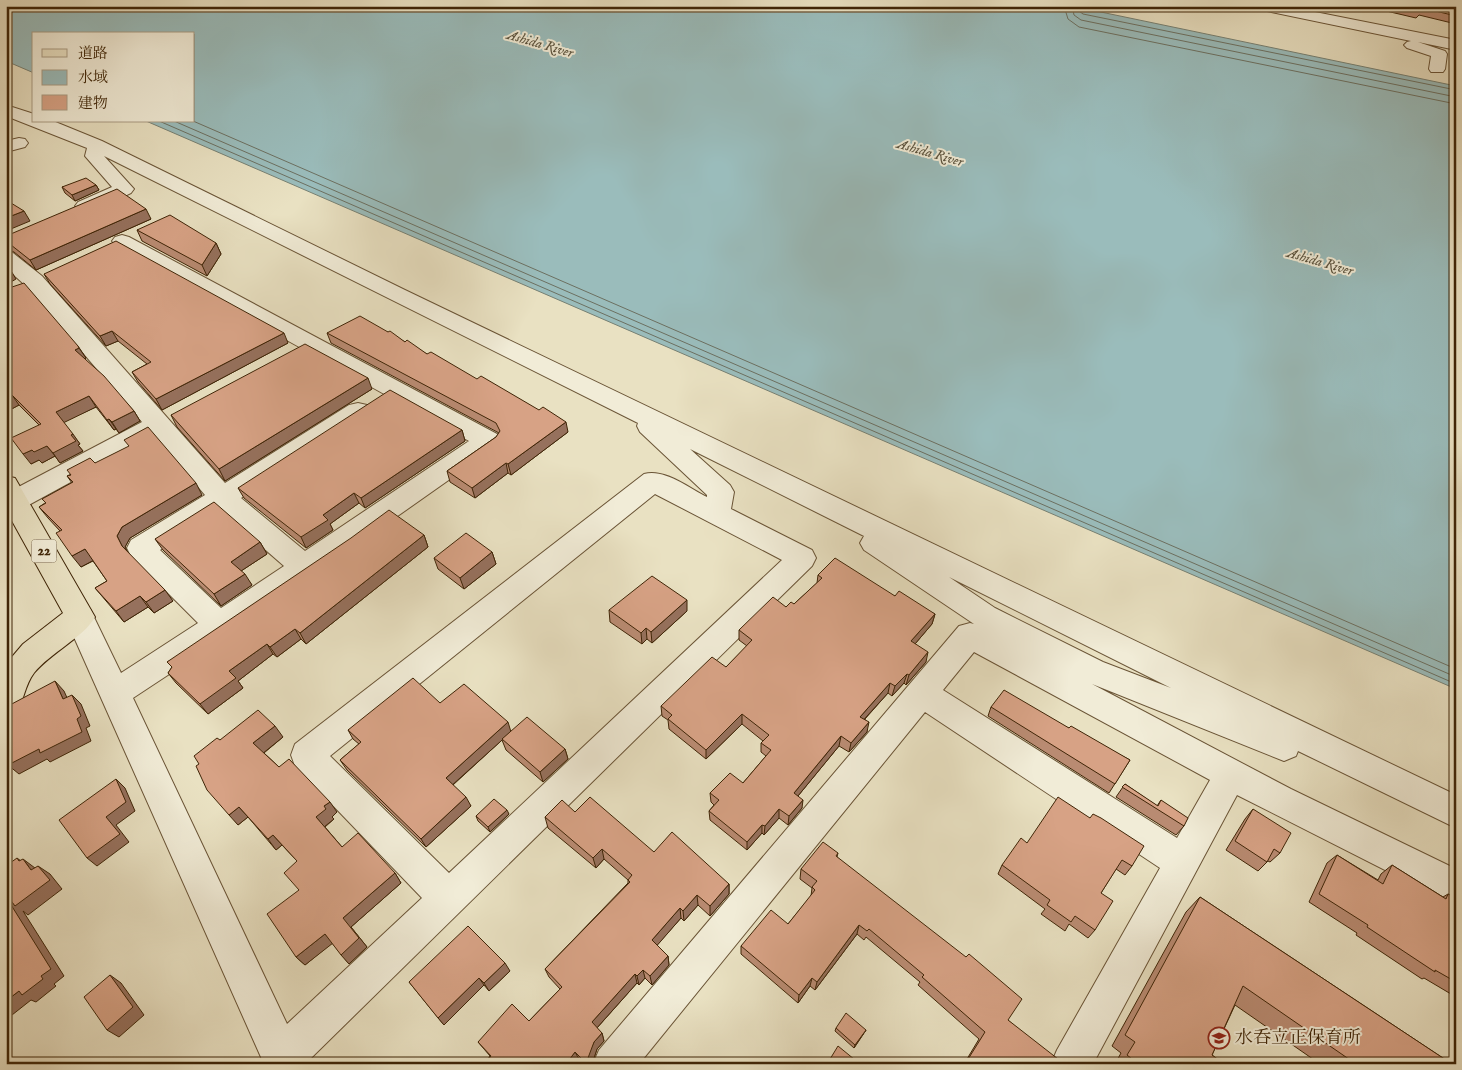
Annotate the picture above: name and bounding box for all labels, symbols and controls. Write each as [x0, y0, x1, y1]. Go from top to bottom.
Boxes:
water label: Ashida River [503, 25, 577, 62]
legend [32, 32, 195, 122]
text: 道路 [78, 44, 108, 63]
text: 水域 [78, 68, 108, 87]
text: 建物 [78, 94, 108, 113]
water label: Ashida River [893, 134, 967, 171]
water label: Ashida River [1283, 243, 1357, 280]
road number: 22 [32, 540, 56, 562]
school or university icon: 水呑立正保育所 [1207, 1026, 1231, 1050]
place label: 水呑立正保育所 [1235, 1027, 1361, 1050]

